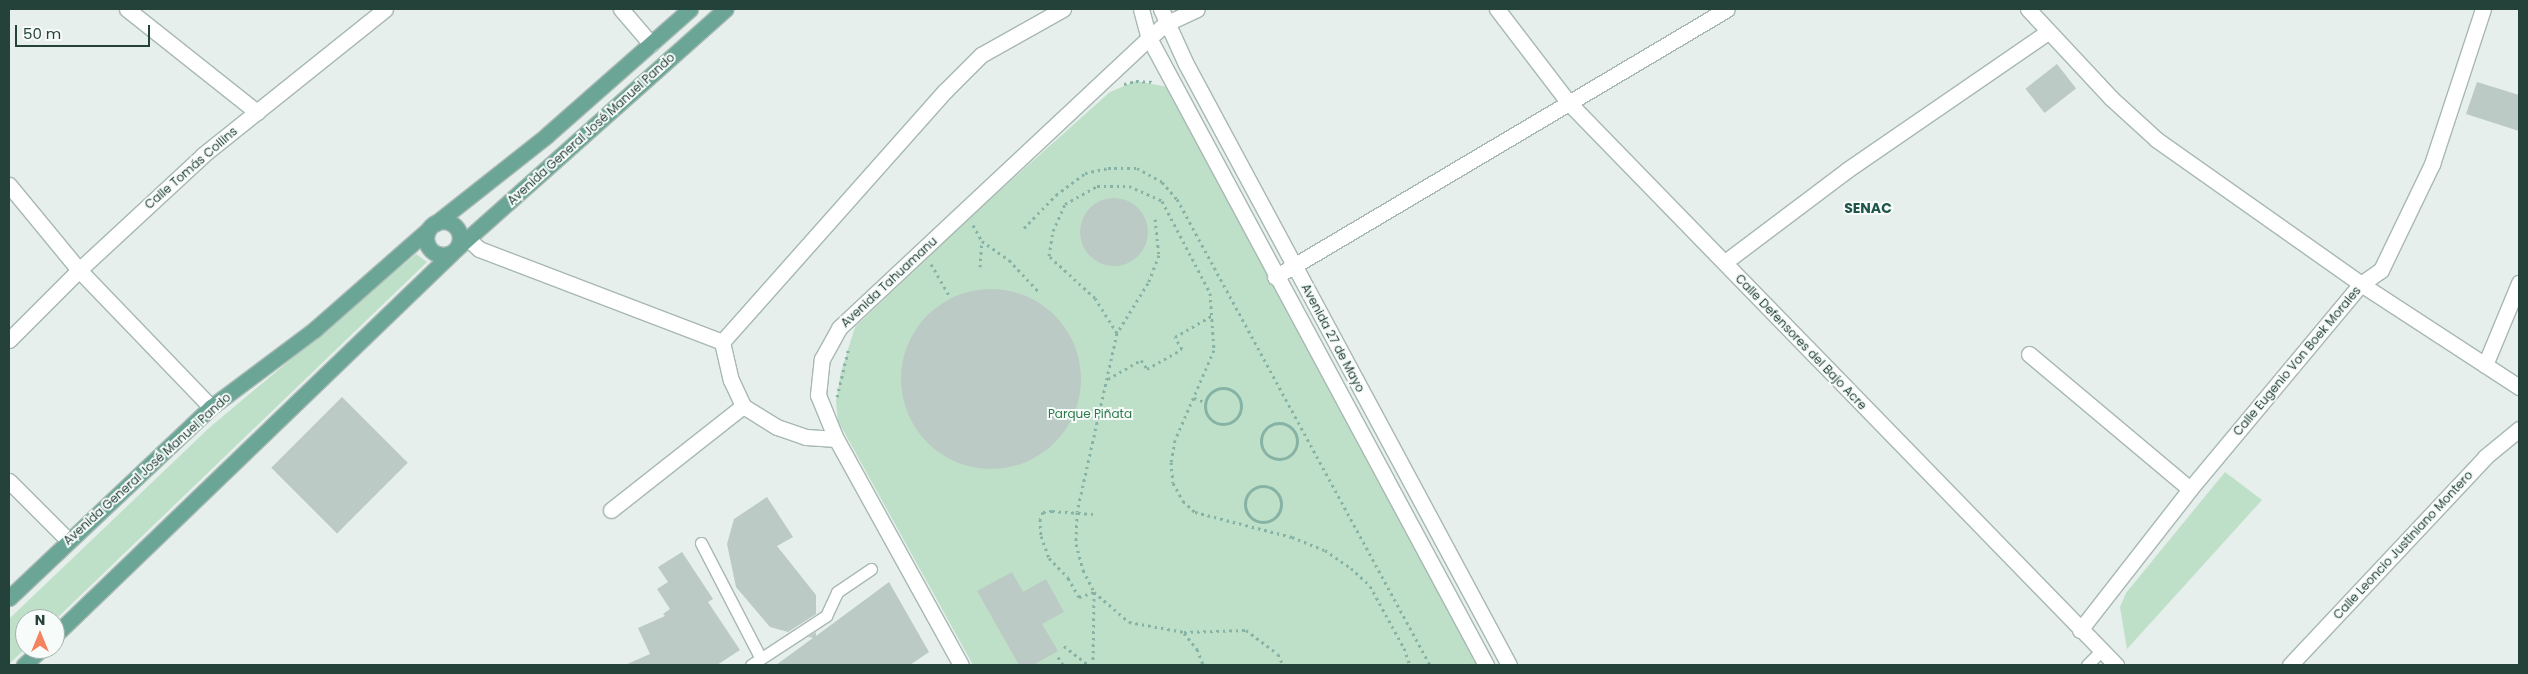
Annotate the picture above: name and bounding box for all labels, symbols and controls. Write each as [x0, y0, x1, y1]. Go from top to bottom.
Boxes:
scale bar [18, 15, 152, 47]
text: 50 m [23, 23, 61, 44]
street label: Avenida General José Manuel Pando [504, 50, 678, 208]
street label: Calle Tomás Collins [142, 124, 240, 212]
district label: SENAC [1844, 200, 1892, 216]
street label: Avenida Tahuamanu [838, 234, 940, 330]
street label: Calle Defensores del Bajo Acre [1732, 271, 1870, 413]
street label: Avenida 27 de Mayo [1298, 281, 1368, 395]
street label: Calle Eugenio Von Boek Morales [2230, 283, 2364, 439]
street label: Avenida General José Manuel Pando [60, 390, 234, 548]
park label: Parque Piñata [1048, 407, 1132, 421]
street label: Calle Leoncio Justiniano Montero [2330, 468, 2476, 622]
north arrow [15, 609, 65, 659]
text: N [35, 610, 45, 630]

